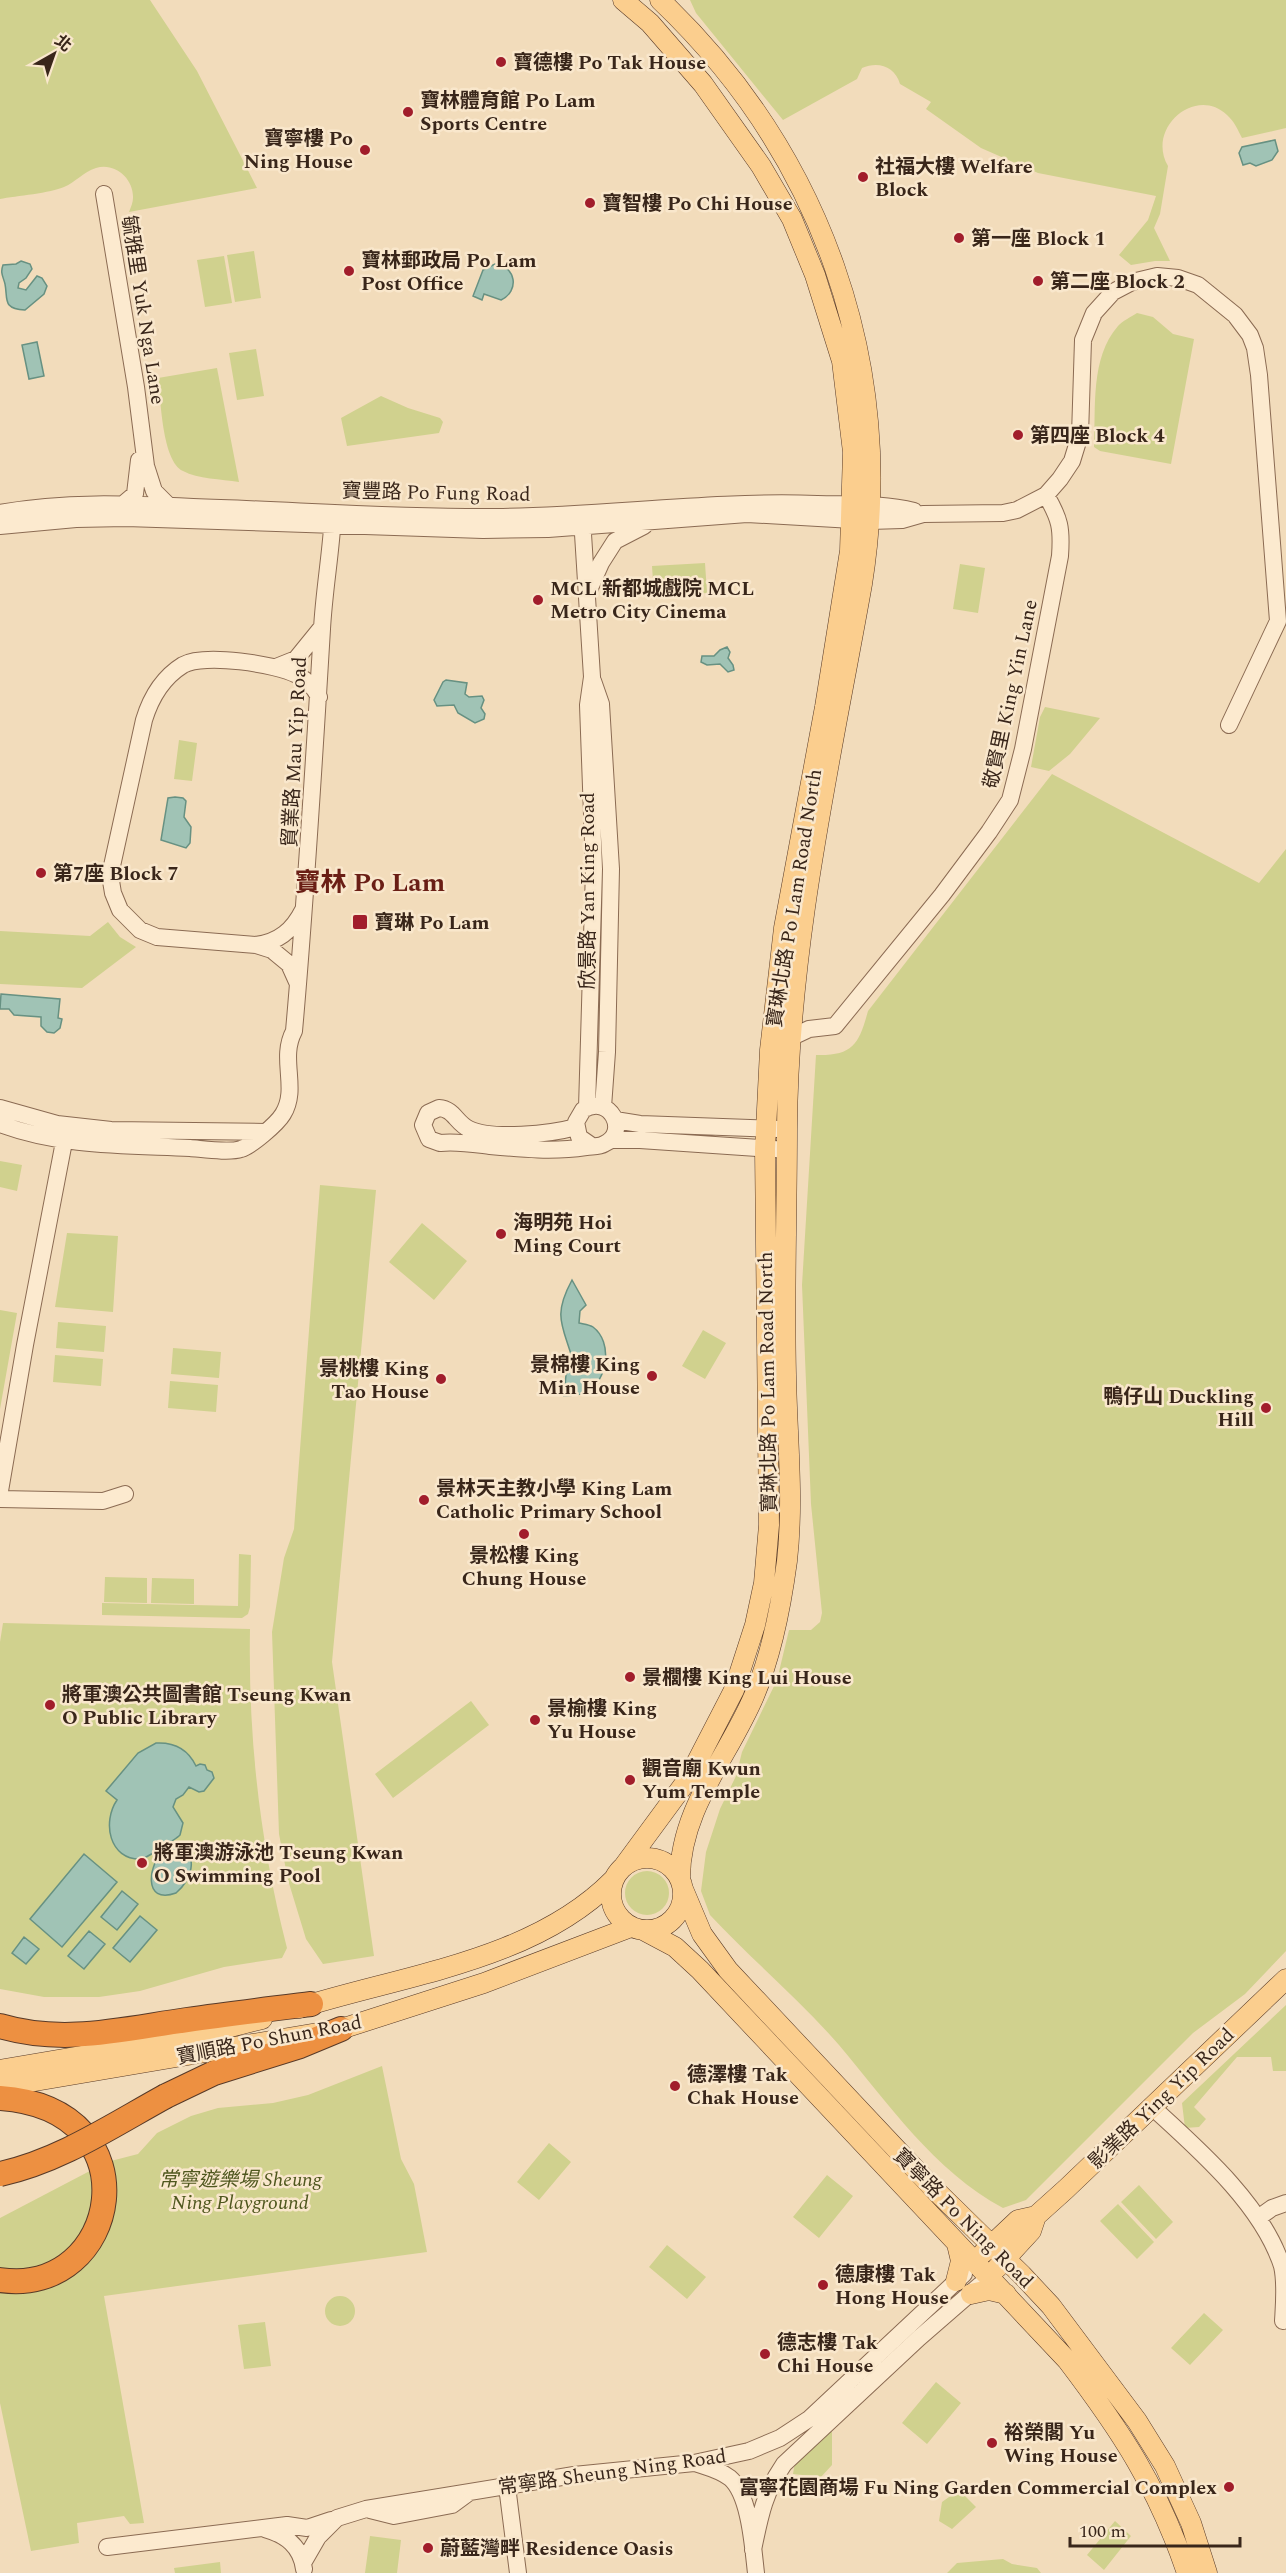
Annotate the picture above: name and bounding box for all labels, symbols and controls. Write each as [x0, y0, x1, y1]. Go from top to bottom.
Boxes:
north arrow [24, 24, 84, 84]
text: 北 [49, 29, 77, 58]
place label: 寶德樓 Po Tak House [513, 48, 706, 78]
marker: 寶德樓 Po Tak House [494, 55, 508, 69]
place label: 寶林體育館 Po Lam Sports Centre [420, 86, 596, 139]
marker: 寶林體育館 Po Lam Sports Centre [401, 105, 415, 119]
place label: 寶寧樓 Po Ning House [244, 124, 353, 177]
marker: 寶寧樓 Po Ning House [358, 143, 372, 157]
place label: 社福大樓 Welfare Block [875, 152, 1033, 205]
marker: 社福大樓 Welfare Block [856, 170, 870, 184]
place label: 寶智樓 Po Chi House [602, 189, 793, 219]
marker: 寶智樓 Po Chi House [583, 196, 597, 210]
street label: 毓雅里 Yuk Nga Lane [113, 214, 173, 407]
place label: 第一座 Block 1 [971, 224, 1106, 254]
marker: 第一座 Block 1 [952, 231, 966, 245]
place label: 寶林郵政局 Po Lam Post Office [361, 246, 537, 299]
marker: 寶林郵政局 Po Lam Post Office [342, 264, 356, 278]
place label: 第二座 Block 2 [1050, 267, 1185, 297]
marker: 第二座 Block 2 [1031, 274, 1045, 288]
place label: 第四座 Block 4 [1030, 421, 1165, 451]
marker: 第四座 Block 4 [1011, 428, 1025, 442]
street label: 寶豐路 Po Fung Road [341, 476, 531, 510]
place label: MCL 新都城戲院 MCL Metro City Cinema [550, 574, 754, 627]
marker: MCL 新都城戲院 MCL Metro City Cinema [531, 593, 545, 607]
street label: 敬賢里 King Yin Lane [976, 597, 1046, 792]
street label: 貿業路 Mau Yip Road [275, 656, 315, 848]
street label: 寶琳北路 Po Lam Road North [760, 767, 830, 1030]
street label: 欣景路 Yan King Road [573, 792, 603, 990]
place label: 第7座 Block 7 [53, 859, 179, 889]
district label: 寶林 Po Lam [295, 863, 445, 903]
marker: 第7座 Block 7 [34, 866, 48, 880]
place label: 寶琳 Po Lam [374, 908, 490, 938]
marker: 寶琳 Po Lam [351, 913, 369, 931]
place label: 海明苑 Hoi Ming Court [513, 1208, 621, 1261]
marker: 海明苑 Hoi Ming Court [494, 1227, 508, 1241]
street label: 寶琳北路 Po Lam Road North [751, 1251, 785, 1513]
place label: 景棉樓 King Min House [530, 1350, 640, 1403]
place label: 景桃樓 King Tao House [319, 1354, 429, 1407]
marker: 景棉樓 King Min House [645, 1369, 659, 1383]
marker: 景桃樓 King Tao House [434, 1372, 448, 1386]
place label: 鴨仔山 Duckling Hill [1103, 1382, 1254, 1435]
marker: 鴨仔山 Duckling Hill [1259, 1401, 1273, 1415]
place label: 景林天主教小學 King Lam Catholic Primary School [436, 1474, 672, 1527]
marker: 景林天主教小學 King Lam Catholic Primary School [417, 1493, 431, 1507]
marker: 景松樓 King Chung House [517, 1527, 531, 1541]
place label: 景松樓 King Chung House [462, 1541, 586, 1594]
place label: 景櫚樓 King Lui House [642, 1663, 852, 1693]
marker: 景櫚樓 King Lui House [623, 1670, 637, 1684]
place label: 將軍澳公共圖書館 Tseung Kwan O Public Library [62, 1680, 351, 1733]
place label: 景榆樓 King Yu House [547, 1694, 657, 1747]
marker: 將軍澳公共圖書館 Tseung Kwan O Public Library [43, 1698, 57, 1712]
marker: 景榆樓 King Yu House [528, 1713, 542, 1727]
place label: 觀音廟 Kwun Yum Temple [642, 1754, 761, 1807]
marker: 觀音廟 Kwun Yum Temple [623, 1773, 637, 1787]
place label: 將軍澳游泳池 Tseung Kwan O Swimming Pool [154, 1838, 403, 1891]
marker: 將軍澳游泳池 Tseung Kwan O Swimming Pool [135, 1856, 149, 1870]
street label: 寶順路 Po Shun Road [174, 2007, 365, 2073]
street label: 影業路 Ying Yip Road [1082, 2021, 1242, 2177]
place label: 德澤樓 Tak Chak House [687, 2060, 799, 2113]
marker: 德澤樓 Tak Chak House [668, 2079, 682, 2093]
street label: 寶寧路 Po Ning Road [886, 2142, 1040, 2296]
park label: 常寧遊樂場 Sheung Ning Playground [158, 2165, 323, 2218]
place label: 德康樓 Tak Hong House [835, 2260, 949, 2313]
marker: 德康樓 Tak Hong House [816, 2278, 830, 2292]
place label: 德志樓 Tak Chi House [777, 2328, 878, 2381]
marker: 德志樓 Tak Chi House [758, 2347, 772, 2361]
place label: 裕榮閣 Yu Wing House [1004, 2418, 1118, 2471]
marker: 裕榮閣 Yu Wing House [985, 2436, 999, 2450]
street label: 常寧路 Sheung Ning Road [496, 2441, 728, 2503]
place label: 富寧花園商場 Fu Ning Garden Commercial Complex [739, 2473, 1217, 2503]
marker: 富寧花園商場 Fu Ning Garden Commercial Complex [1222, 2480, 1236, 2494]
scale bar [1070, 2510, 1240, 2548]
text: 100 m [1079, 2518, 1126, 2545]
place label: 蔚藍灣畔 Residence Oasis [440, 2534, 673, 2564]
marker: 蔚藍灣畔 Residence Oasis [421, 2541, 435, 2555]

